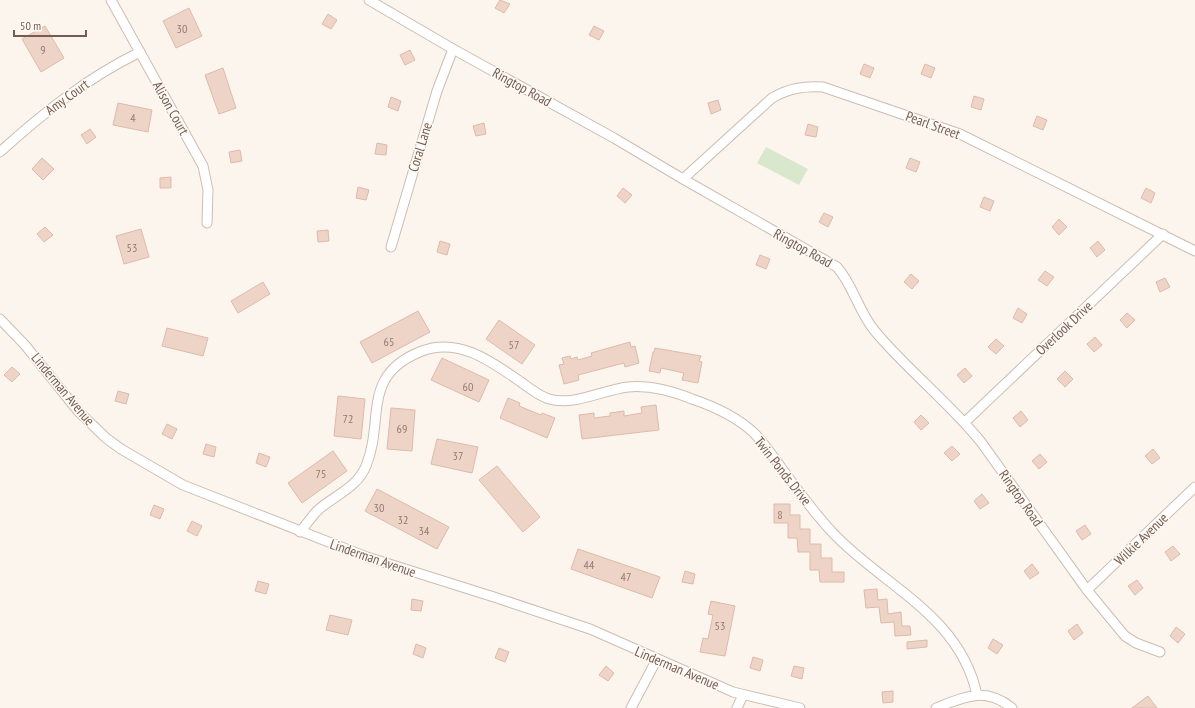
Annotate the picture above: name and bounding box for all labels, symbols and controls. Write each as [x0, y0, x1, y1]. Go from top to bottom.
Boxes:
scale bar [14, 12, 86, 38]
text: 50 m [20, 18, 41, 33]
house number: 30 [177, 21, 187, 36]
house number: 9 [40, 42, 46, 57]
street label: Ringtop Road [489, 63, 555, 111]
street label: Amy Court [42, 75, 93, 119]
street label: Alison Court [149, 78, 193, 138]
street label: Pearl Street [903, 107, 963, 143]
house number: 4 [130, 110, 136, 125]
street label: Coral Lane [404, 120, 436, 174]
street label: Ringtop Road [770, 224, 836, 272]
house number: 53 [127, 240, 137, 255]
street label: Overlook Drive [1032, 297, 1096, 359]
house number: 65 [384, 334, 394, 349]
house number: 57 [509, 337, 519, 352]
street label: Linderman Avenue [27, 349, 99, 429]
house number: 60 [463, 379, 473, 394]
house number: 72 [343, 411, 353, 426]
house number: 69 [397, 421, 407, 436]
street label: Twin Ponds Drive [751, 433, 816, 509]
house number: 37 [453, 448, 463, 463]
house number: 75 [316, 466, 326, 481]
street label: Ringtop Road [995, 466, 1047, 530]
house number: 30 [374, 500, 384, 515]
house number: 8 [777, 507, 783, 522]
street label: Wilkie Avenue [1110, 509, 1172, 569]
house number: 32 [398, 512, 408, 527]
house number: 34 [419, 523, 430, 538]
street label: Linderman Avenue [328, 535, 418, 581]
house number: 44 [584, 557, 595, 572]
house number: 47 [621, 569, 631, 584]
house number: 53 [715, 618, 725, 633]
street label: Linderman Avenue [632, 642, 722, 694]

